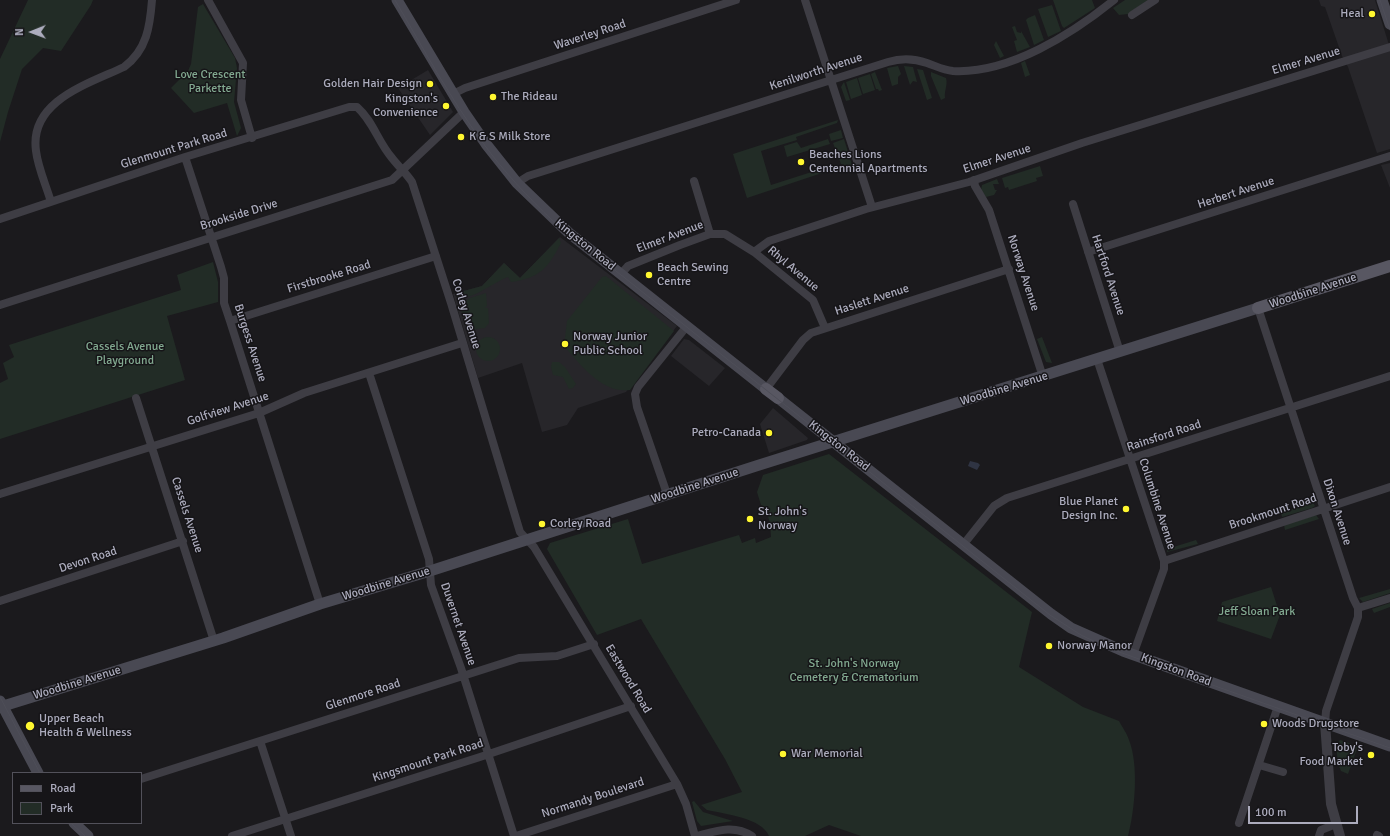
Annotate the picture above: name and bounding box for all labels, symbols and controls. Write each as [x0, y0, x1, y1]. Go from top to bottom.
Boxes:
place label: Heal [1340, 7, 1364, 21]
marker: Heal [1367, 9, 1377, 19]
north arrow [12, 12, 52, 52]
street label: Waverley Road [552, 17, 628, 53]
text: N [13, 28, 26, 36]
street label: Elmer Avenue [1270, 44, 1342, 78]
street label: Kenilworth Avenue [768, 50, 864, 94]
park label: Love Crescent Parkette [174, 68, 246, 96]
place label: Golden Hair Design [323, 77, 422, 91]
marker: Golden Hair Design [425, 79, 435, 89]
place label: The Rideau [501, 90, 558, 104]
place label: Kingston's Convenience [373, 92, 438, 120]
marker: The Rideau [488, 92, 498, 102]
marker: Kingston's Convenience [441, 101, 451, 111]
street label: Glenmount Park Road [119, 126, 229, 172]
place label: K & S Milk Store [469, 130, 551, 144]
marker: K & S Milk Store [456, 132, 466, 142]
street label: Elmer Avenue [961, 141, 1033, 177]
place label: Beaches Lions Centennial Apartments [809, 148, 928, 176]
marker: Beaches Lions Centennial Apartments [796, 157, 806, 167]
street label: Herbert Avenue [1196, 174, 1276, 212]
street label: Brookside Drive [199, 196, 279, 234]
street label: Kingston Road [552, 216, 618, 274]
street label: Elmer Avenue [635, 218, 705, 256]
street label: Norway Avenue [1004, 233, 1042, 313]
street label: Hartford Avenue [1088, 233, 1128, 317]
street label: Rhyl Avenue [764, 243, 822, 295]
street label: Firstbrooke Road [286, 257, 372, 297]
place label: Beach Sewing Centre [657, 261, 729, 289]
marker: Beach Sewing Centre [644, 270, 654, 280]
street label: Woodbine Avenue [1268, 270, 1358, 312]
street label: Corley Avenue [448, 277, 484, 351]
street label: Haslett Avenue [833, 281, 911, 319]
street label: Burgess Avenue [231, 302, 269, 384]
place label: Norway Junior Public School [573, 330, 647, 358]
marker: Norway Junior Public School [560, 339, 570, 349]
park label: Cassels Avenue Playground [86, 340, 164, 368]
street label: Woodbine Avenue [958, 369, 1050, 409]
street label: Golfview Avenue [185, 389, 271, 429]
street label: Rainsford Road [1125, 417, 1203, 455]
street label: Kingston Road [806, 418, 872, 474]
place label: Petro-Canada [691, 426, 761, 440]
marker: Petro-Canada [764, 428, 774, 438]
street label: Columbine Avenue [1135, 456, 1179, 552]
street label: Woodbine Avenue [650, 465, 740, 507]
street label: Cassels Avenue [168, 475, 206, 555]
street label: Dixon Avenue [1319, 477, 1355, 547]
street label: Brookmount Road [1227, 491, 1319, 533]
place label: Blue Planet Design Inc. [1059, 495, 1118, 523]
marker: Blue Planet Design Inc. [1121, 504, 1131, 514]
place label: St. John's Norway [758, 505, 807, 533]
marker: St. John's Norway [745, 514, 755, 524]
place label: Corley Road [550, 517, 611, 531]
marker: Corley Road [537, 519, 547, 529]
street label: Devon Road [57, 544, 119, 576]
street label: Woodbine Avenue [340, 564, 432, 604]
street label: Duvernet Avenue [437, 581, 479, 667]
park label: Jeff Sloan Park [1219, 605, 1295, 619]
place label: Norway Manor [1057, 639, 1132, 653]
marker: Norway Manor [1044, 641, 1054, 651]
street label: Eastwood Road [602, 642, 654, 716]
street label: Kingston Road [1139, 651, 1213, 689]
park label: St. John's Norway Cemetery & Crematorium [789, 657, 919, 685]
street label: Woodbine Avenue [31, 663, 123, 703]
street label: Glenmore Road [324, 676, 402, 714]
place label: Upper Beach Health & Wellness [39, 712, 132, 740]
place label: Woods Drugstore [1272, 717, 1359, 731]
marker: Woods Drugstore [1259, 719, 1269, 729]
marker: Upper Beach Health & Wellness [24, 720, 36, 732]
street label: Kingsmount Park Road [371, 736, 485, 786]
place label: Toby's Food Market [1299, 741, 1363, 769]
place label: War Memorial [791, 747, 863, 761]
marker: War Memorial [778, 749, 788, 759]
marker: Toby's Food Market [1366, 750, 1376, 760]
legend [12, 772, 142, 824]
street label: Normandy Boulevard [540, 775, 646, 821]
text: Road [50, 781, 76, 796]
scale bar [1250, 798, 1360, 824]
text: Park [50, 801, 73, 816]
text: 100 m [1255, 805, 1287, 820]

